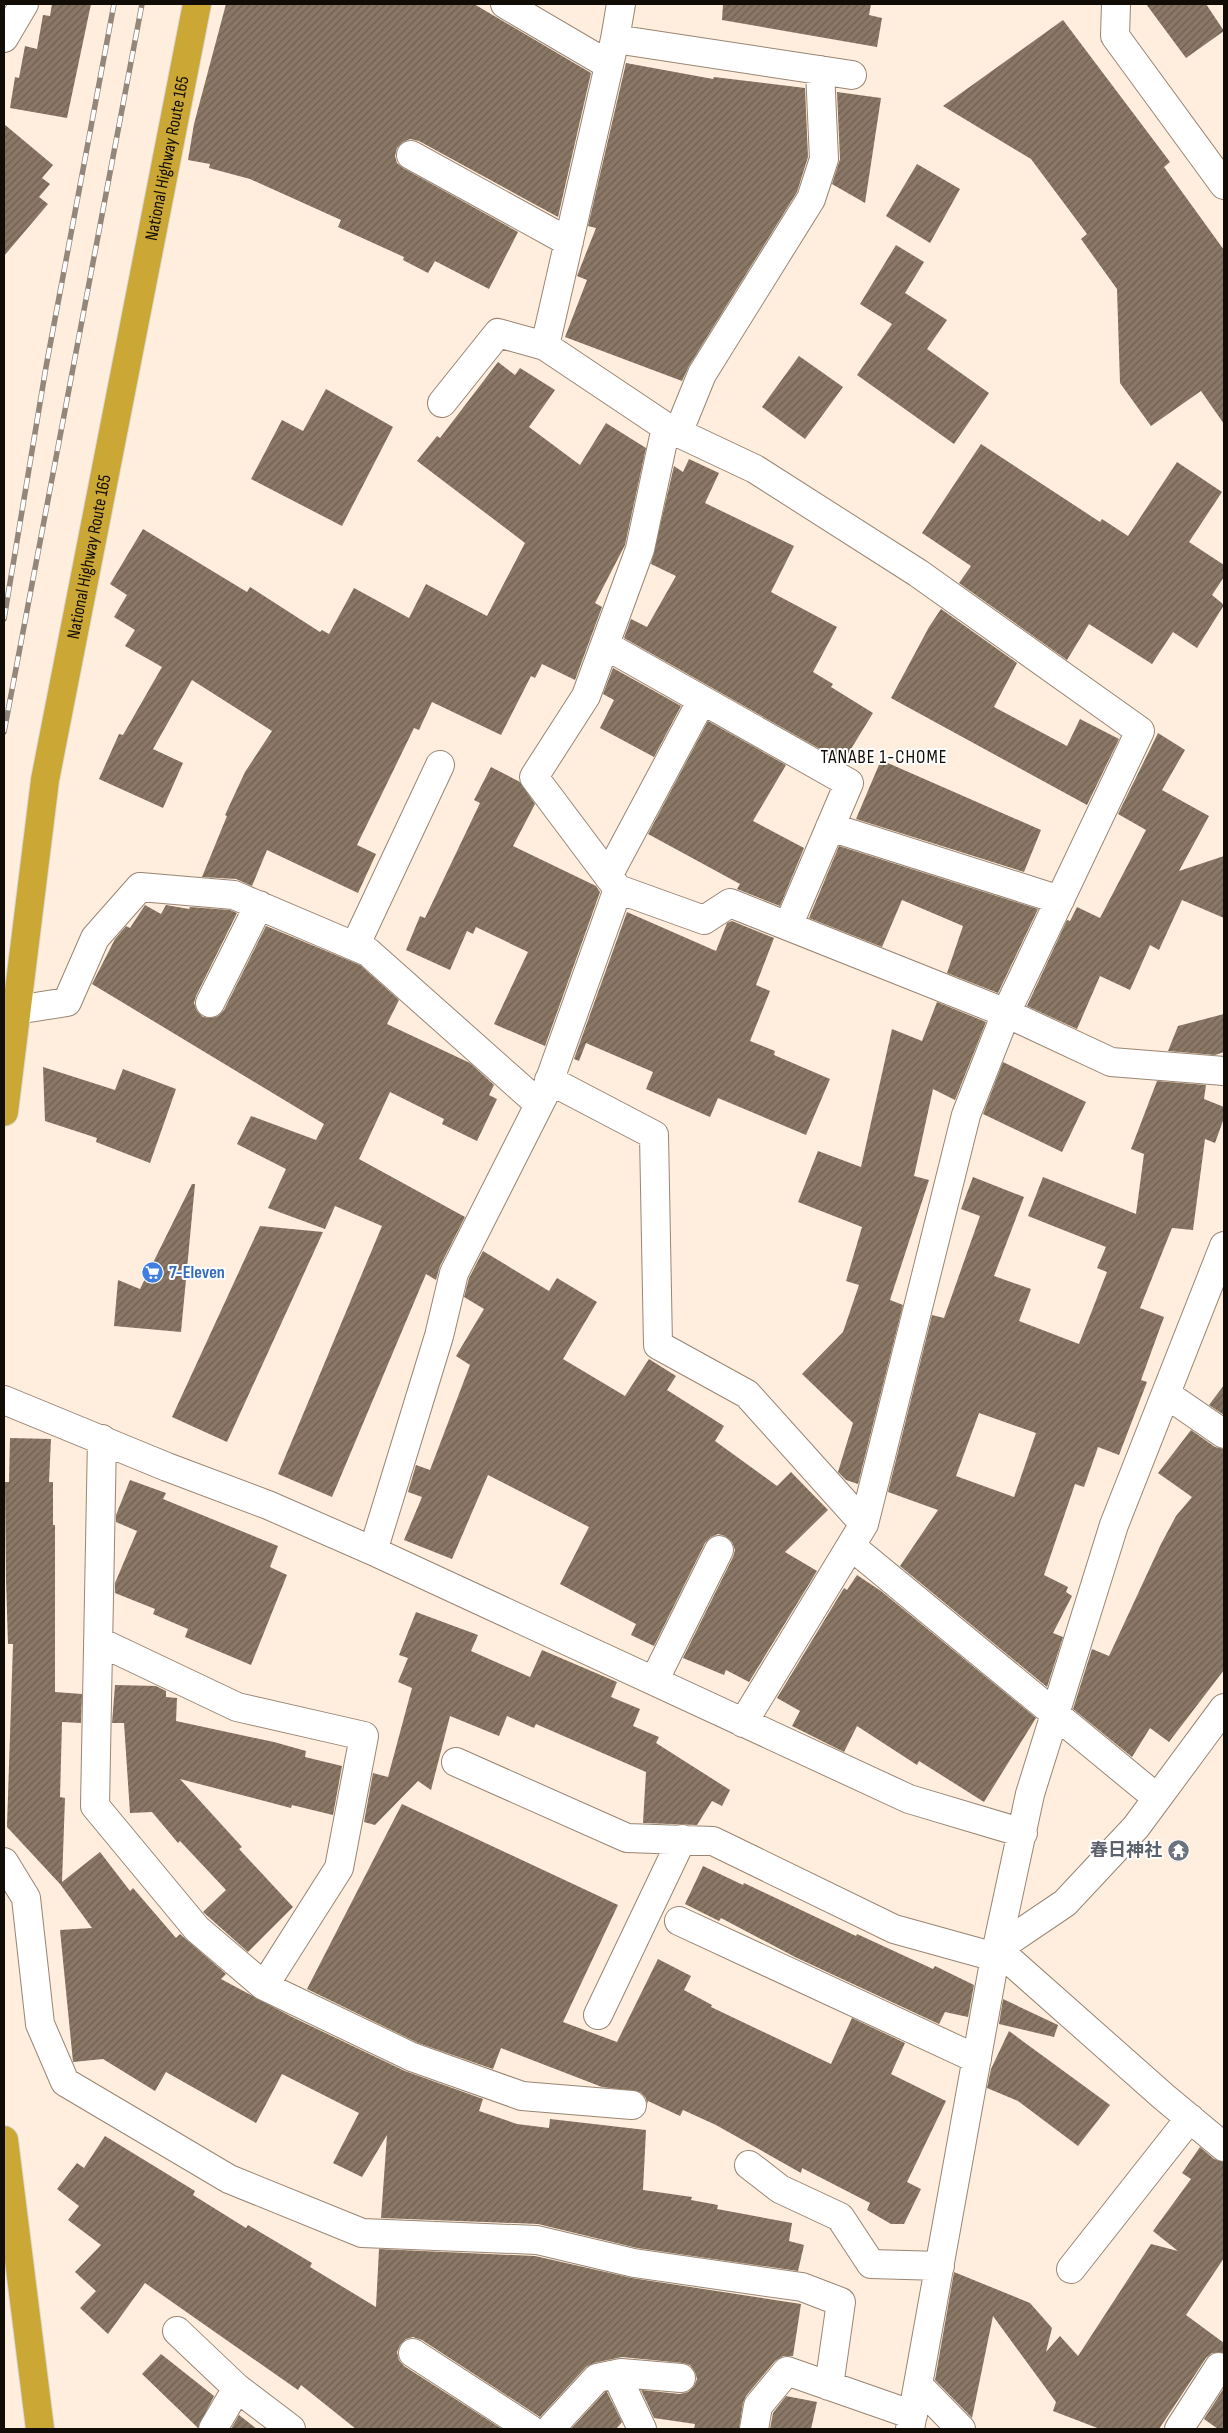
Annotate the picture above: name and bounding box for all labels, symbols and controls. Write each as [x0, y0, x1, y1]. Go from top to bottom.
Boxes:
street label: National Highway Route 165 [140, 74, 193, 242]
street label: National Highway Route 165 [62, 473, 115, 641]
district label: TANABE 1-CHOME [820, 746, 948, 769]
supermarket icon: 7-Eleven [141, 1260, 165, 1284]
place label: 7-Eleven [169, 1262, 225, 1283]
temple icon: 春日神社 [1166, 1838, 1190, 1862]
place label: 春日神社 [1090, 1840, 1162, 1861]

